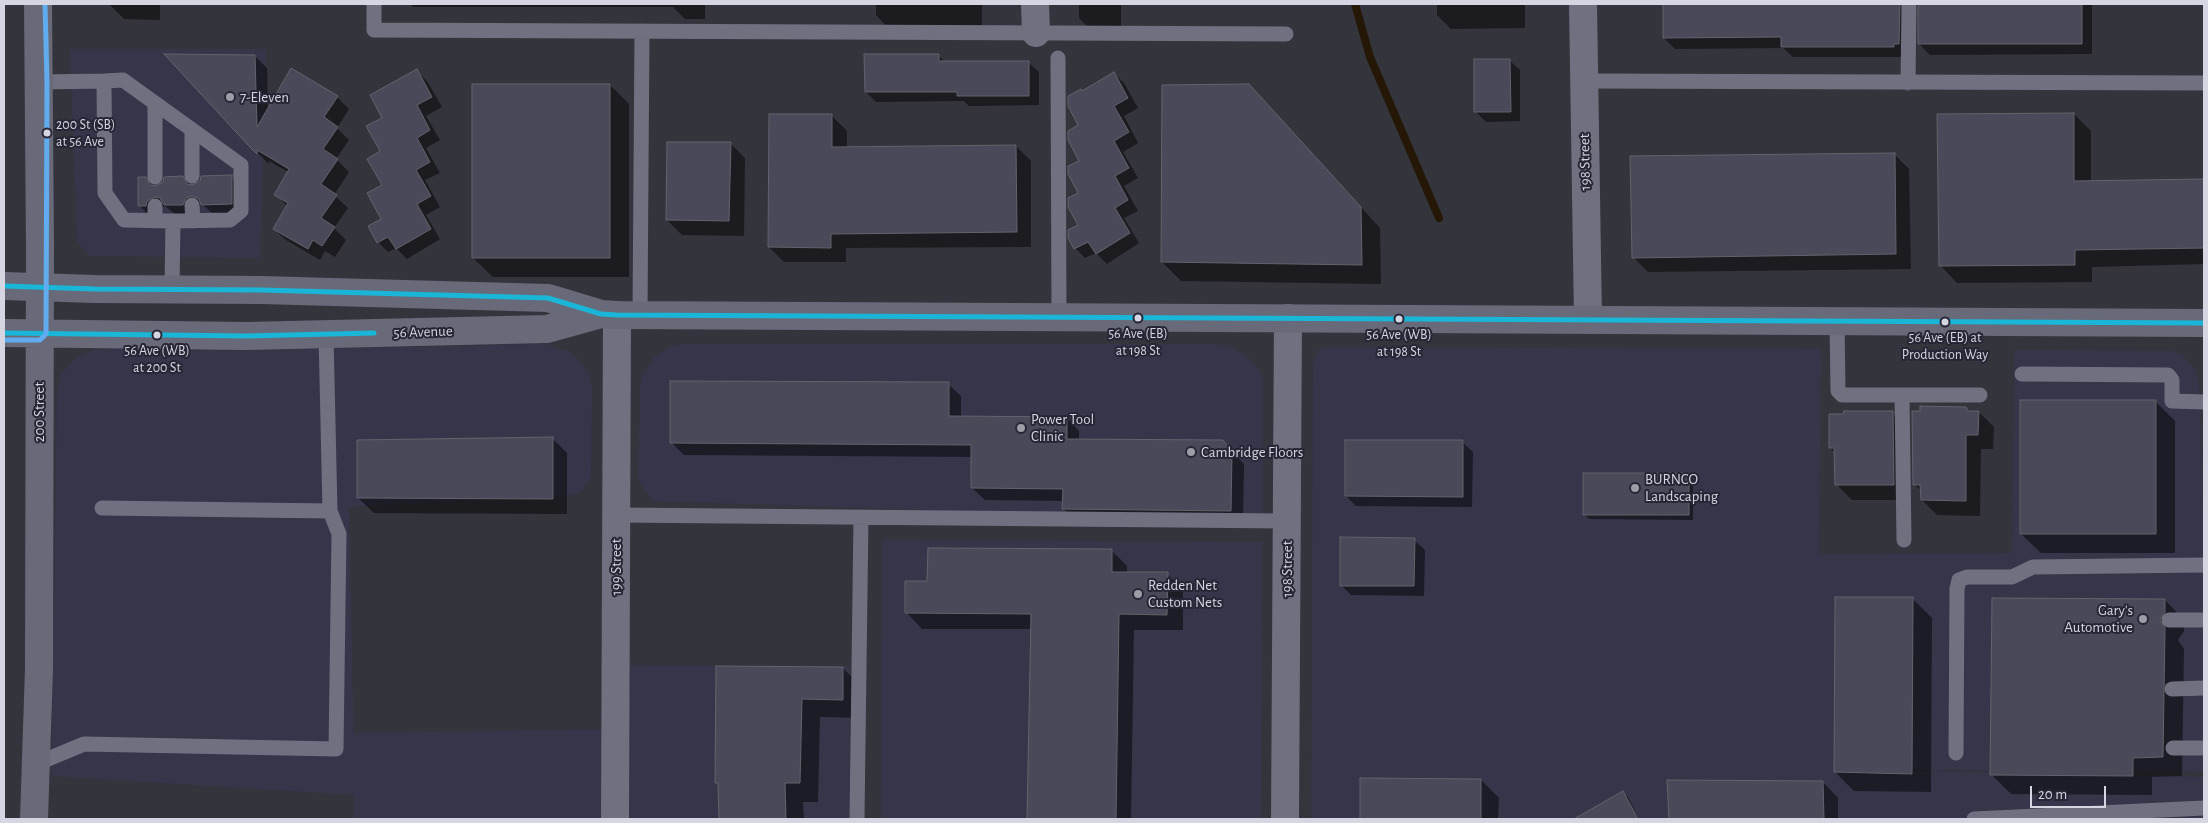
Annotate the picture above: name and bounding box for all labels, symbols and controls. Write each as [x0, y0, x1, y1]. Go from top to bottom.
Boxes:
place label: 7-Eleven [240, 88, 289, 106]
marker: 7-Eleven [224, 91, 236, 103]
place label: 200 St (SB) at 56 Ave [56, 117, 115, 150]
marker: 200 St (SB) at 56 Ave [42, 128, 52, 138]
street label: 198 Street [1576, 133, 1594, 191]
marker: 56 Ave (EB) at 198 St [1133, 313, 1143, 323]
marker: 56 Ave (WB) at 198 St [1394, 314, 1404, 324]
marker: 56 Ave (EB) at Production Way [1940, 317, 1950, 327]
street label: 56 Avenue [393, 322, 453, 342]
place label: 56 Ave (EB) at 198 St [1108, 326, 1168, 358]
place label: 56 Ave (WB) at 198 St [1366, 327, 1432, 360]
marker: 56 Ave (WB) at 200 St [152, 330, 162, 340]
place label: 56 Ave (EB) at Production Way [1902, 330, 1988, 362]
place label: 56 Ave (WB) at 200 St [124, 343, 190, 376]
street label: 200 Street [30, 382, 48, 442]
place label: Power Tool Clinic [1031, 410, 1094, 445]
marker: Power Tool Clinic [1015, 422, 1027, 434]
place label: Cambridge Floors [1201, 443, 1303, 461]
marker: Cambridge Floors [1185, 446, 1197, 458]
place label: BURNCO Landscaping [1645, 470, 1718, 505]
marker: BURNCO Landscaping [1629, 482, 1641, 494]
street label: 199 Street [607, 538, 625, 596]
street label: 198 Street [1278, 540, 1296, 598]
place label: Redden Net Custom Nets [1148, 576, 1222, 611]
marker: Redden Net Custom Nets [1132, 588, 1144, 600]
place label: Gary's Automotive [2064, 601, 2133, 636]
marker: Gary's Automotive [2137, 613, 2149, 625]
scale bar [2033, 776, 2109, 808]
text: 20 m [2038, 787, 2067, 802]

